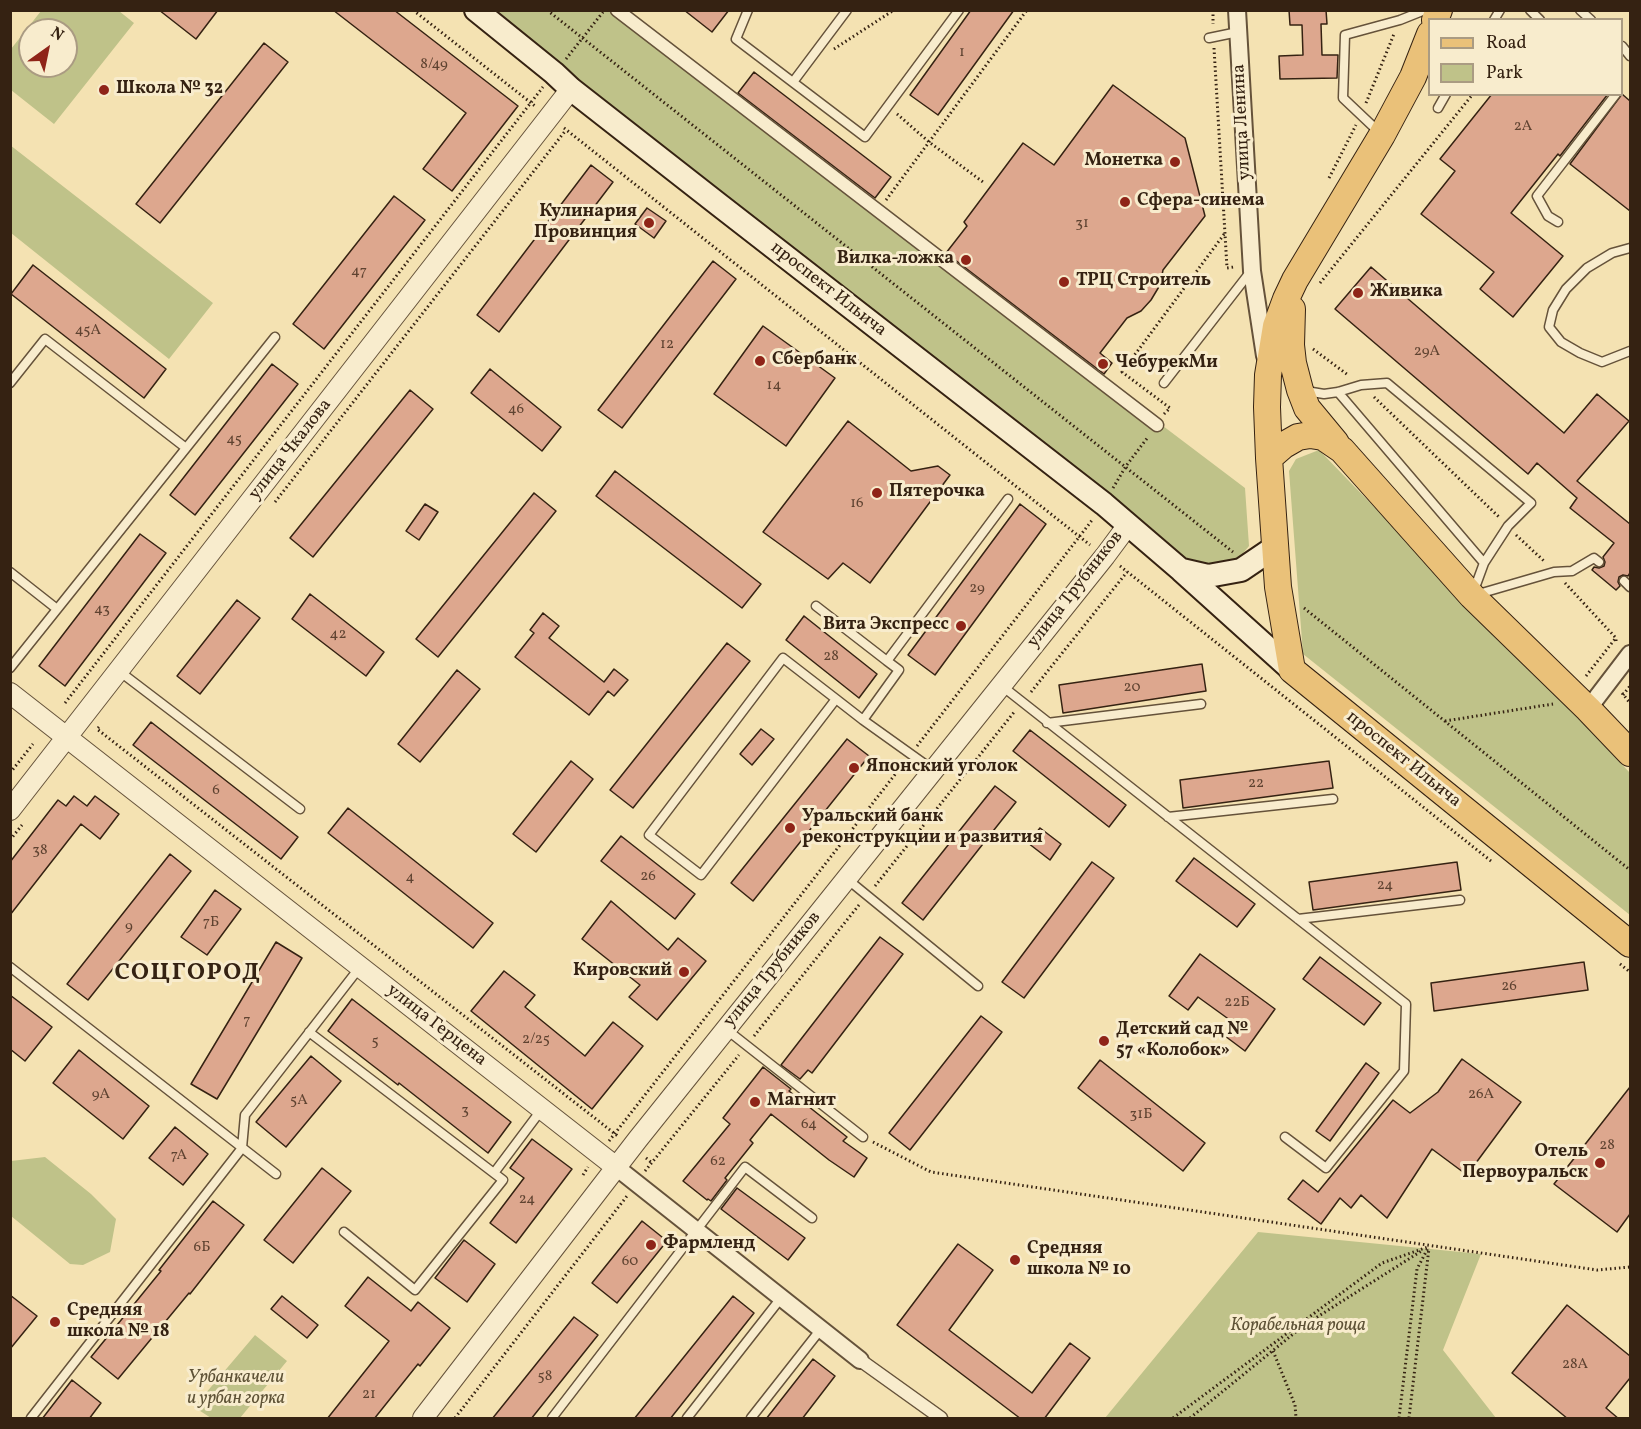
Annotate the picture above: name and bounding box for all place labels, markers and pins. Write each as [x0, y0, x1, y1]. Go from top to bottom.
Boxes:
place label: Школа № 32 [116, 79, 223, 101]
marker: Школа № 32 [97, 83, 111, 97]
place label: Монетка [1084, 151, 1163, 173]
marker: Монетка [1168, 155, 1182, 169]
place label: Сфера-синема [1137, 191, 1265, 213]
marker: Сфера-синема [1118, 195, 1132, 209]
place label: Кулинария Провинция [534, 202, 637, 244]
marker: Кулинария Провинция [642, 216, 656, 230]
place label: Вилка-ложка [837, 249, 954, 271]
marker: Вилка-ложка [959, 253, 973, 267]
place label: ТРЦ Строитель [1076, 271, 1211, 293]
marker: ТРЦ Строитель [1057, 275, 1071, 289]
place label: Живика [1370, 282, 1443, 304]
marker: Живика [1351, 286, 1365, 300]
place label: Сбербанк [772, 350, 857, 372]
place label: ЧебурекМи [1115, 353, 1218, 375]
marker: Сбербанк [753, 354, 767, 368]
marker: ЧебурекМи [1096, 357, 1110, 371]
place label: Пятерочка [889, 482, 985, 504]
marker: Пятерочка [870, 486, 884, 500]
place label: Вита Экспресс [823, 615, 949, 637]
marker: Вита Экспресс [954, 619, 968, 633]
place label: Японский уголок [866, 757, 1018, 779]
marker: Японский уголок [847, 761, 861, 775]
place label: Уральский банк реконструкции и развития [802, 807, 1043, 850]
marker: Уральский банк реконструкции и развития [783, 821, 797, 835]
place label: Кировский [573, 961, 672, 983]
marker: Кировский [677, 965, 691, 979]
place label: Детский сад № 57 «Колобок» [1116, 1020, 1248, 1062]
marker: Детский сад № 57 «Колобок» [1097, 1034, 1111, 1048]
place label: Магнит [767, 1091, 836, 1113]
marker: Магнит [748, 1095, 762, 1109]
place label: Отель Первоуральск [1462, 1142, 1588, 1184]
marker: Отель Первоуральск [1593, 1156, 1607, 1170]
place label: Фармленд [663, 1234, 755, 1256]
marker: Фармленд [644, 1238, 658, 1252]
place label: Средняя школа № 10 [1027, 1239, 1131, 1282]
marker: Средняя школа № 10 [1008, 1253, 1022, 1267]
place label: Средняя школа № 18 [67, 1301, 169, 1344]
marker: Средняя школа № 18 [48, 1315, 62, 1329]

